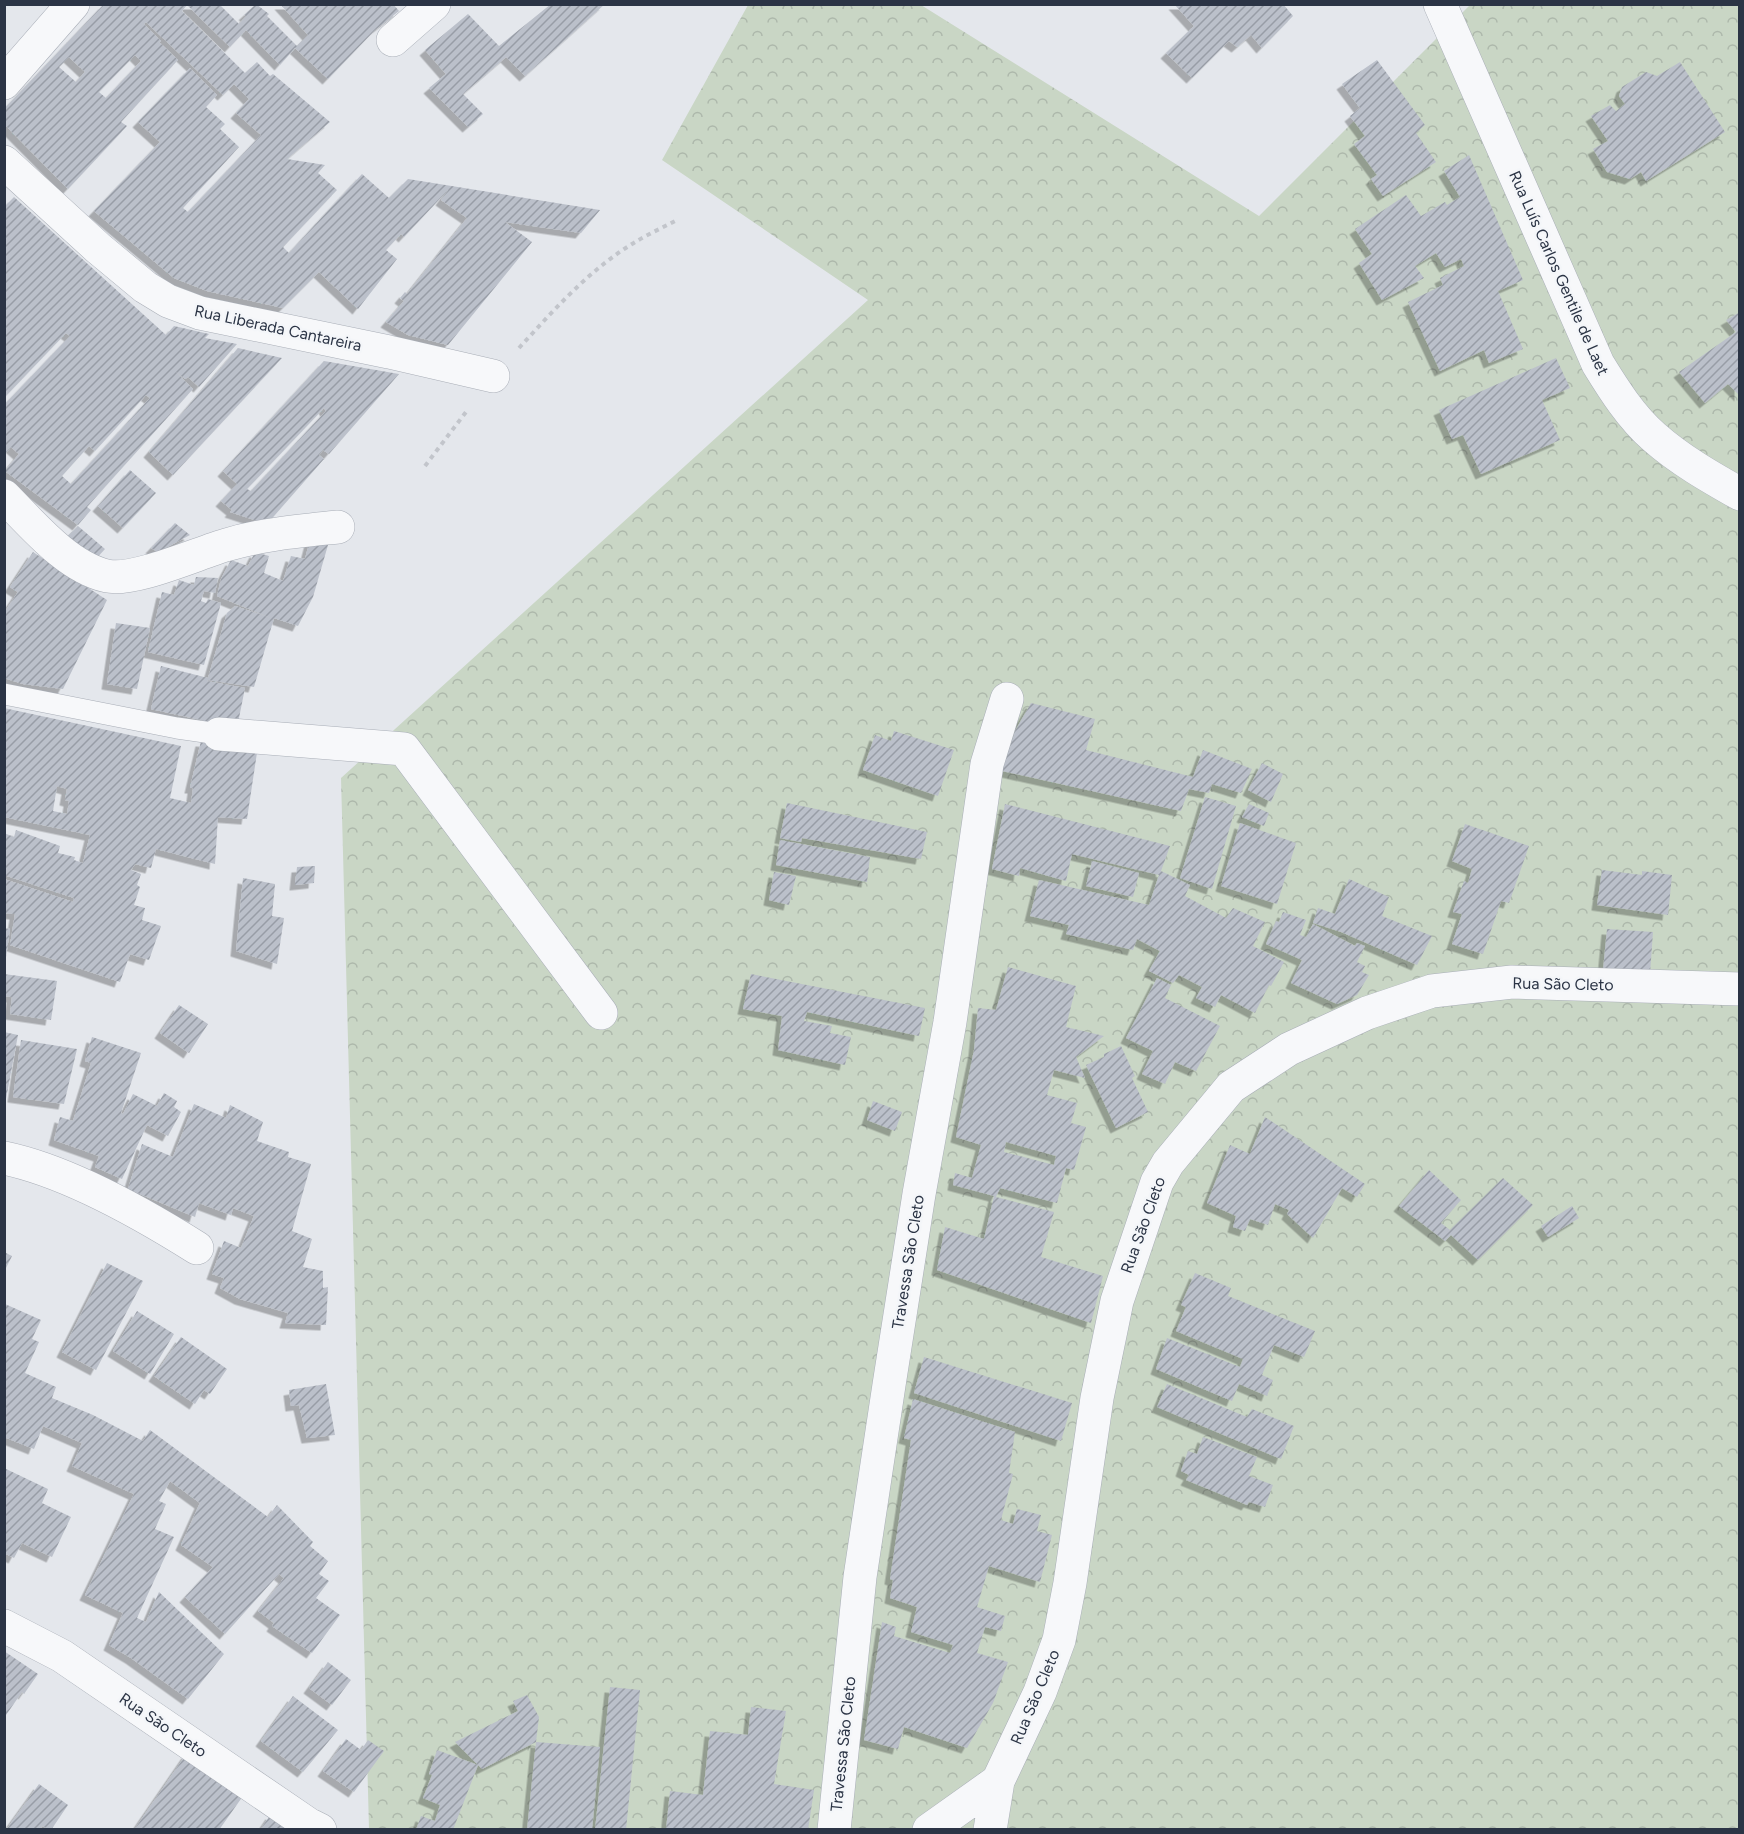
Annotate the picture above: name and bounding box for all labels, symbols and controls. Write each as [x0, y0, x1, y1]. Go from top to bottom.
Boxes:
street label: Rua Luís Carlos Gentile de Laet [1505, 168, 1613, 378]
street label: Rua Liberada Cantareira [193, 301, 363, 355]
street label: Rua São Cleto [1512, 974, 1614, 994]
street label: Rua São Cleto [1117, 1174, 1169, 1276]
street label: Travessa São Cleto [888, 1193, 928, 1331]
street label: Rua São Cleto [1006, 1647, 1064, 1747]
street label: Travessa São Cleto [826, 1676, 860, 1812]
street label: Rua São Cleto [116, 1689, 210, 1761]

